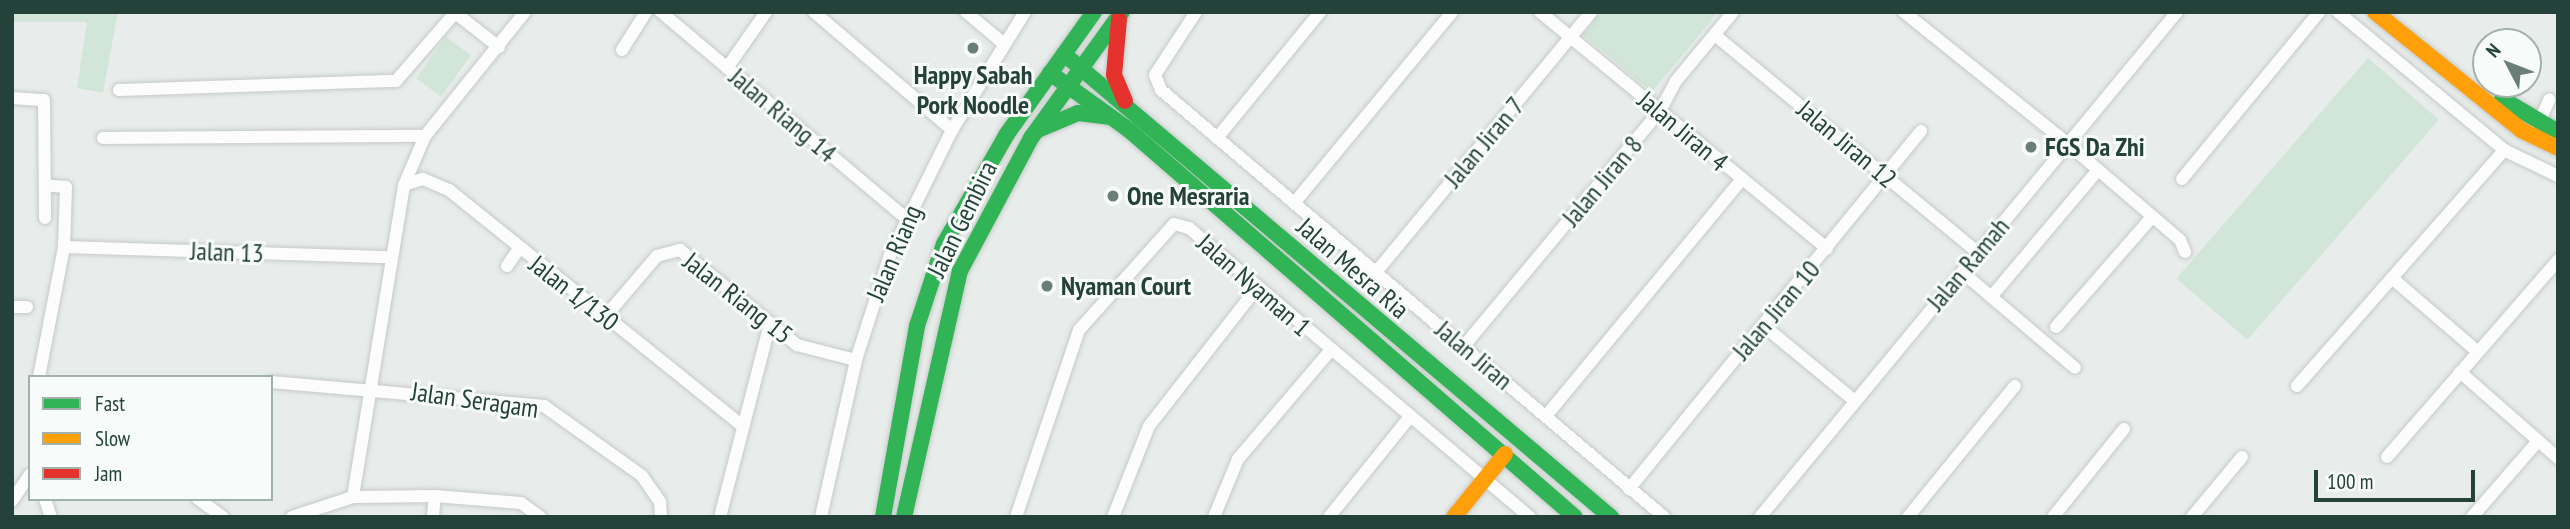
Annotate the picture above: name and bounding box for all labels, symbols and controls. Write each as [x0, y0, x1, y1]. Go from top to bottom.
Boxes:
north arrow [2472, 28, 2542, 98]
text: N [2481, 38, 2505, 62]
marker: Happy Sabah Pork Noodle [965, 40, 981, 56]
place label: Happy Sabah Pork Noodle [913, 59, 1033, 120]
street label: Jalan Riang 14 [723, 61, 843, 169]
street label: Jalan Jiran 4 [1632, 84, 1734, 178]
street label: Jalan Jiran 7 [1437, 91, 1531, 193]
street label: Jalan Jiran 12 [1791, 94, 1903, 194]
street label: Jalan Jiran 8 [1555, 130, 1649, 232]
place label: FGS Da Zhi [2045, 131, 2145, 163]
marker: FGS Da Zhi [2023, 139, 2039, 155]
street label: Jalan Gembira [921, 156, 1003, 282]
place label: One Mesraria [1127, 180, 1250, 212]
marker: One Mesraria [1105, 188, 1121, 204]
street label: Jalan Riang [860, 200, 928, 306]
street label: Jalan Mesra Ria [1291, 211, 1415, 325]
street label: Jalan Ramah [1920, 211, 2016, 317]
street label: Jalan Nyaman 1 [1191, 227, 1317, 343]
street label: Jalan 13 [190, 235, 264, 269]
street label: Jalan Riang 15 [677, 246, 799, 350]
street label: Jalan 1/130 [523, 249, 625, 337]
street label: Jalan Jiran 10 [1726, 254, 1826, 366]
place label: Nyaman Court [1061, 270, 1191, 302]
marker: Nyaman Court [1039, 278, 1055, 294]
street label: Jalan Jiran [1429, 314, 1519, 396]
legend [28, 375, 273, 501]
street label: Jalan Seragam [409, 376, 541, 424]
text: Fast [95, 390, 125, 417]
text: Slow [95, 425, 130, 452]
scale bar [2318, 456, 2479, 500]
text: Jam [95, 460, 122, 487]
text: 100 m [2327, 468, 2373, 495]

